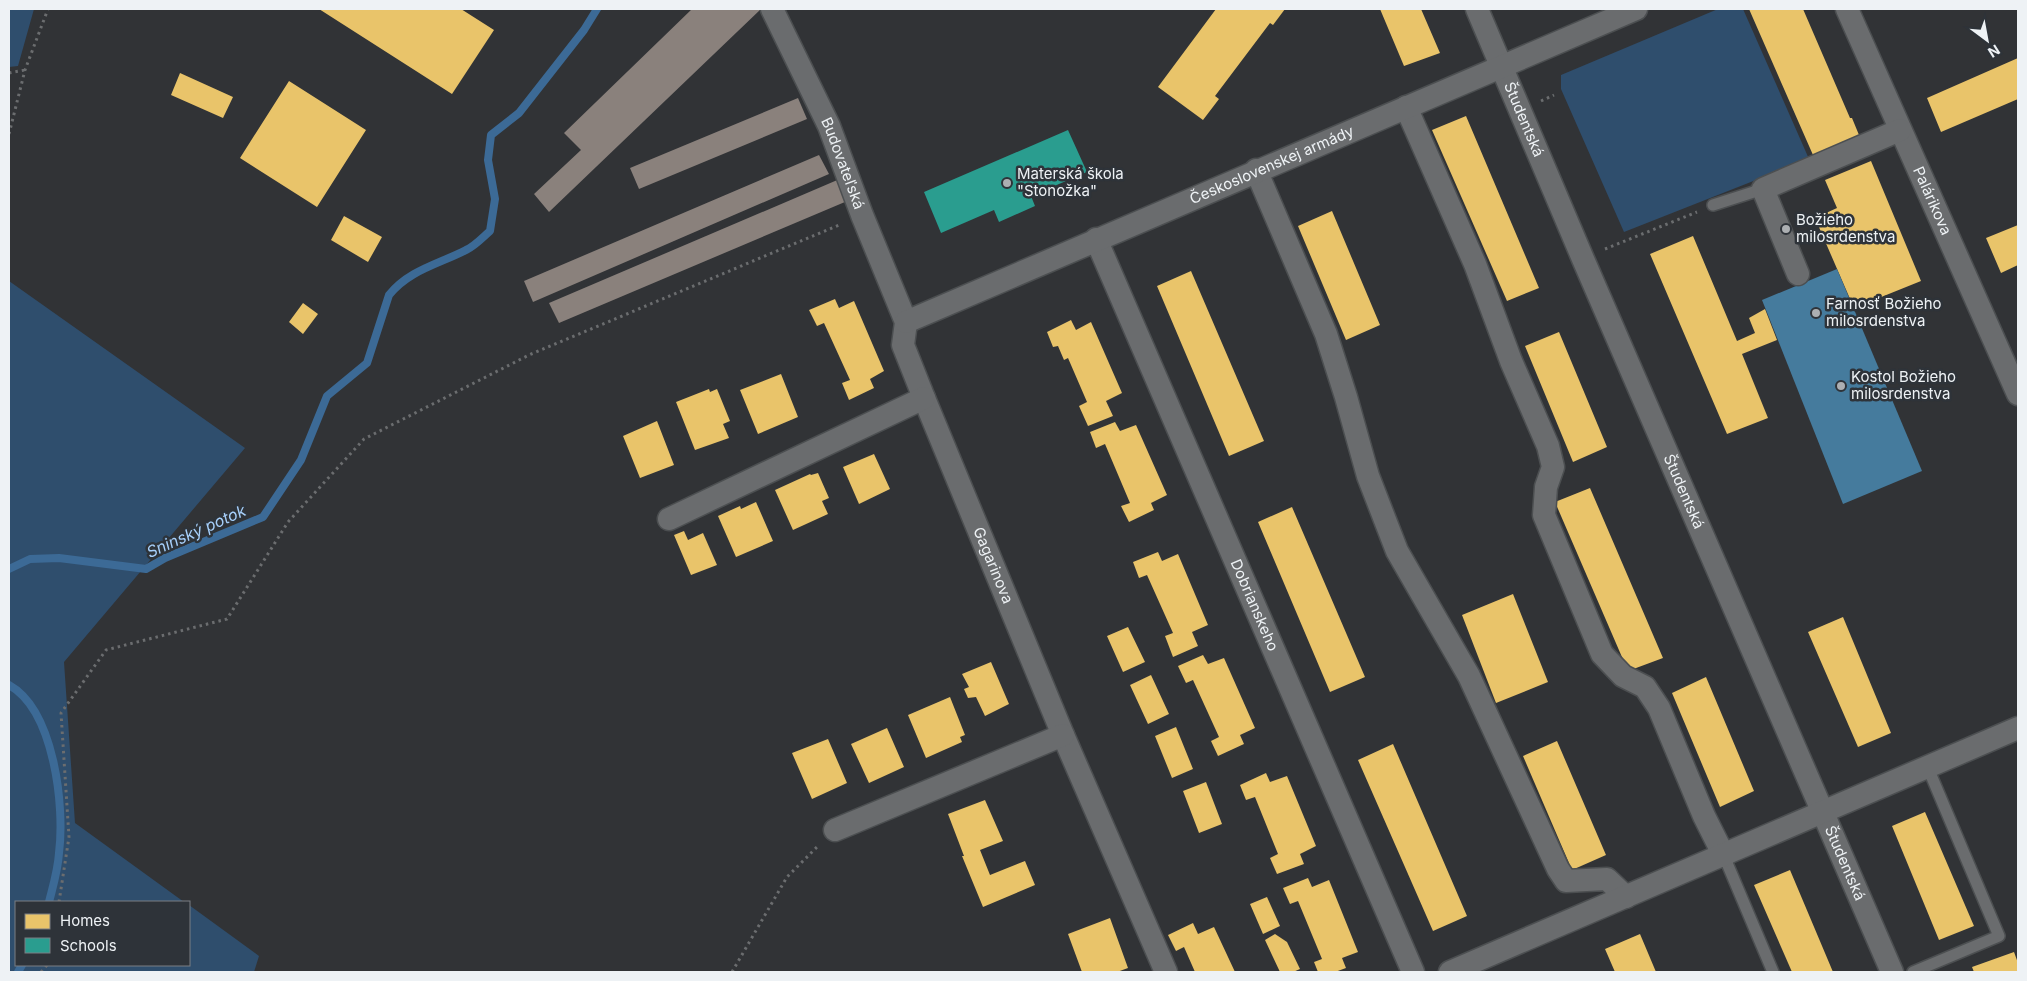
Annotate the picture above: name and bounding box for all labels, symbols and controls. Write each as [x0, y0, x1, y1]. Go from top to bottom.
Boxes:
north arrow [1962, 15, 2012, 65]
text: N [1985, 41, 2003, 61]
street label: Študentská [1500, 79, 1549, 160]
street label: Budovateľská [817, 114, 869, 212]
street label: Československej armády [1187, 121, 1357, 208]
street label: Palárikova [1909, 163, 1956, 238]
place label: Materská škola "Stonožka" [1017, 164, 1124, 200]
marker: Materská škola "Stonožka" [1001, 177, 1013, 189]
place label: Božieho milosrdenstva [1796, 210, 1895, 246]
marker: Božieho milosrdenstva [1780, 223, 1792, 235]
place label: Farnosť Božieho milosrdenstva [1826, 294, 1942, 330]
marker: Farnosť Božieho milosrdenstva [1810, 307, 1822, 319]
place label: Kostol Božieho milosrdenstva [1851, 367, 1956, 403]
marker: Kostol Božieho milosrdenstva [1835, 380, 1847, 392]
street label: Študentská [1660, 451, 1709, 532]
water label: Sninský potok [143, 500, 249, 562]
street label: Gagarinova [969, 524, 1018, 606]
street label: Dobrianskeho [1227, 556, 1283, 654]
street label: Študentská [1821, 823, 1870, 903]
legend [15, 901, 190, 966]
text: Homes [60, 911, 110, 930]
text: Schools [60, 936, 117, 955]

